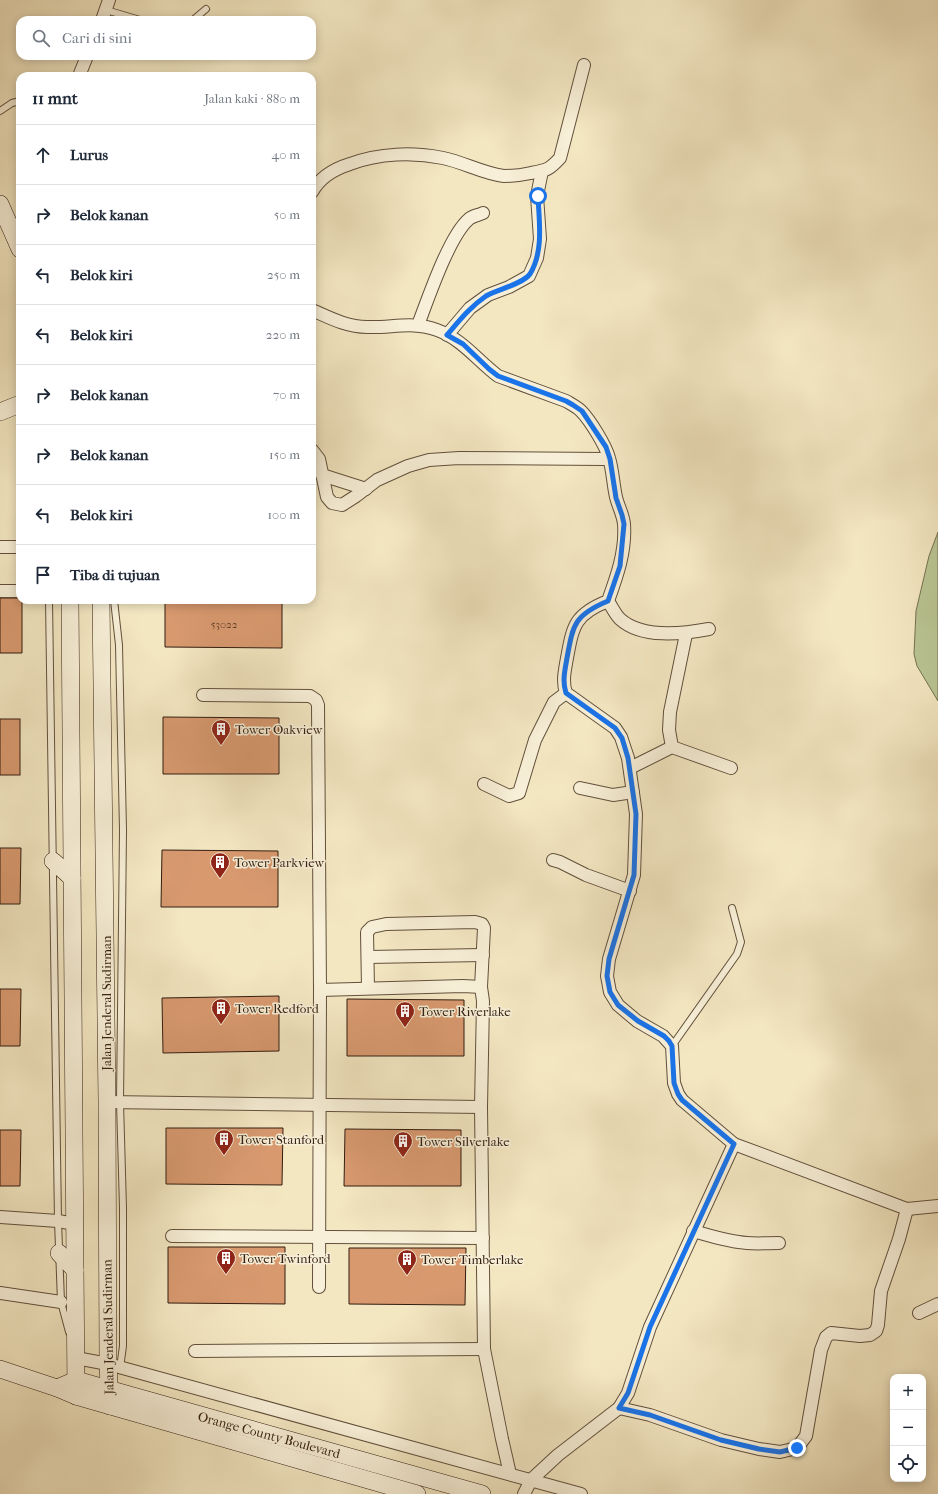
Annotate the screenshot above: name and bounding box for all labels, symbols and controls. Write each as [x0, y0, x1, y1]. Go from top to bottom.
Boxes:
search box [16, 16, 316, 60]
icon: search [30, 27, 52, 49]
text: Cari di sini [62, 29, 132, 47]
text: 11 mnt [32, 88, 78, 108]
text: Jalan kaki · 880 m [204, 91, 300, 106]
icon: ahead [32, 144, 54, 166]
text: Lurus [70, 146, 108, 164]
text: 40 m [272, 147, 300, 162]
route start [529, 187, 547, 205]
icon: right [32, 204, 54, 226]
text: Belok kanan [70, 206, 149, 224]
text: 50 m [274, 207, 300, 222]
icon: left [32, 264, 54, 286]
text: Belok kiri [70, 266, 133, 284]
text: 250 m [267, 267, 300, 282]
icon: left [32, 324, 54, 346]
text: Belok kiri [70, 326, 133, 344]
text: 220 m [266, 327, 300, 342]
icon: right [32, 384, 54, 406]
text: Belok kanan [70, 386, 149, 404]
text: 70 m [273, 387, 300, 402]
icon: right [32, 444, 54, 466]
text: Belok kanan [70, 446, 149, 464]
text: 150 m [269, 447, 300, 462]
icon: left [32, 504, 54, 526]
text: Belok kiri [70, 506, 133, 524]
text: 100 m [267, 507, 300, 522]
icon: arrive [32, 564, 54, 586]
text: Tiba di tujuan [70, 566, 160, 584]
house number: 53022 [211, 618, 238, 631]
building icon: Tower Oakview [210, 718, 232, 746]
place label: Tower Oakview [235, 722, 323, 737]
building icon: Tower Parkview [209, 851, 231, 879]
place label: Tower Parkview [234, 855, 324, 870]
street label: Jalan Jenderal Sudirman [99, 935, 114, 1072]
building icon: Tower Redford [210, 997, 232, 1025]
building icon: Tower Riverlake [394, 1000, 416, 1028]
place label: Tower Redford [235, 1001, 320, 1016]
place label: Tower Riverlake [419, 1004, 511, 1019]
building icon: Tower Stanford [213, 1128, 235, 1156]
building icon: Tower Silverlake [392, 1130, 414, 1158]
place label: Tower Stanford [238, 1132, 325, 1147]
place label: Tower Silverlake [417, 1134, 510, 1149]
building icon: Tower Twinford [215, 1247, 237, 1275]
building icon: Tower Timberlake [396, 1248, 418, 1276]
place label: Tower Twinford [240, 1251, 332, 1266]
place label: Tower Timberlake [421, 1252, 524, 1267]
street label: Jalan Jenderal Sudirman [99, 1259, 117, 1396]
map controls [890, 1374, 926, 1482]
button: + [890, 1374, 926, 1410]
street label: Orange County Boulevard [196, 1409, 343, 1461]
button: − [890, 1410, 926, 1446]
route end [788, 1439, 806, 1457]
button: locate [890, 1446, 926, 1482]

